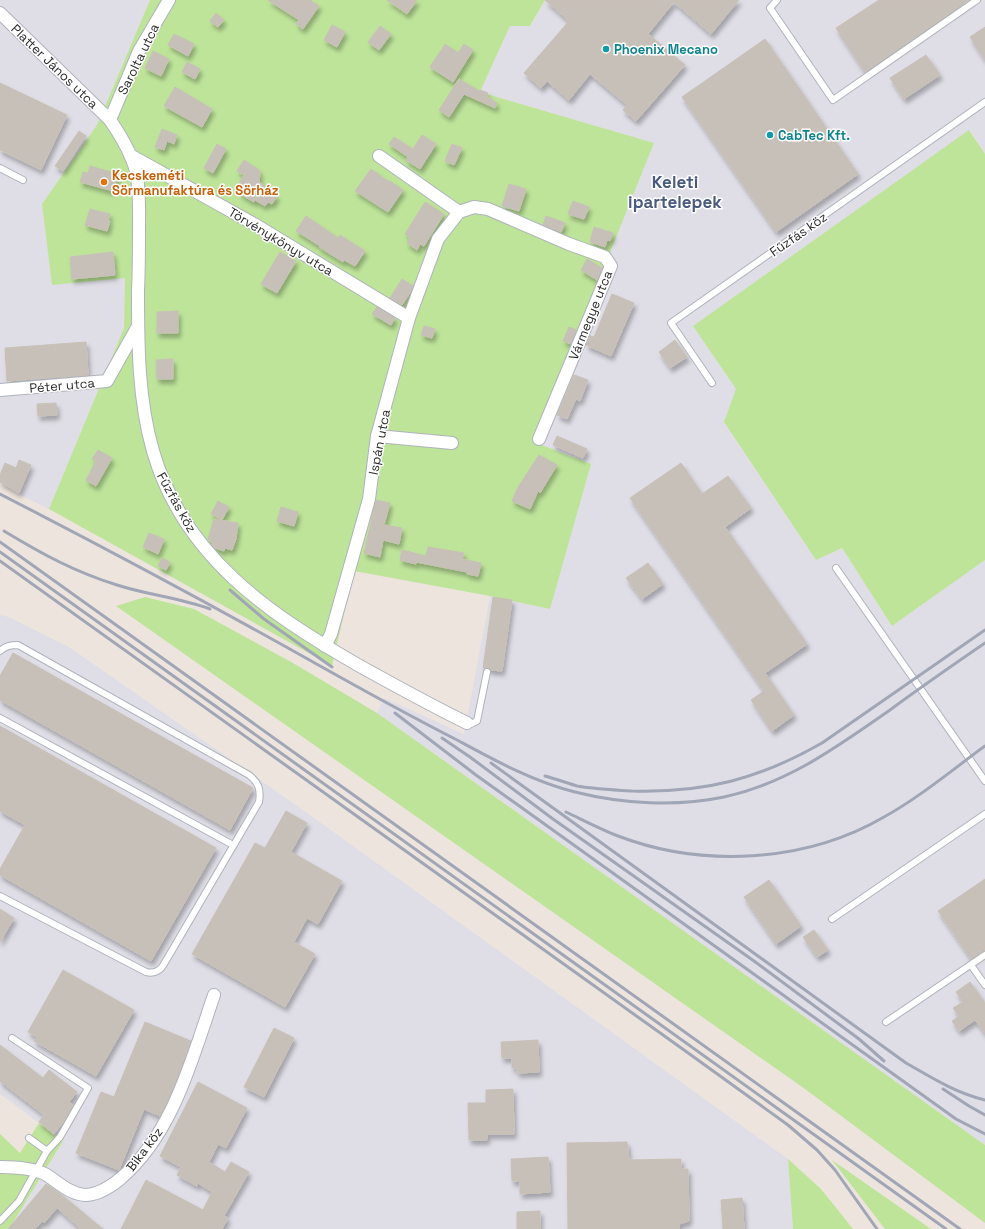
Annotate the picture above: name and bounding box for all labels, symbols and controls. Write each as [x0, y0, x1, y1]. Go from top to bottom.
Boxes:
street label: Platter János utca [8, 20, 102, 113]
street label: Sarolta utca [114, 20, 163, 98]
place label: Phoenix Mecano [614, 41, 718, 58]
marker: Phoenix Mecano [601, 44, 611, 54]
place label: CabTec Kft. [778, 127, 850, 144]
marker: CabTec Kft. [765, 130, 775, 140]
place label: Kecskeméti Sörmanufaktúra és Sörház [112, 167, 279, 199]
district label: Keleti ipartelepek [628, 171, 722, 213]
marker: Kecskeméti Sörmanufaktúra és Sörház [99, 177, 109, 187]
street label: Törvénykönyv utca [225, 203, 337, 280]
street label: Fűzfás köz [766, 208, 830, 260]
street label: Vármegye utca [565, 267, 616, 362]
street label: Péter utca [29, 374, 96, 397]
street label: Ispán utca [365, 408, 394, 476]
street label: Fűzfás köz [153, 469, 200, 536]
street label: Bika köz [122, 1124, 167, 1175]

